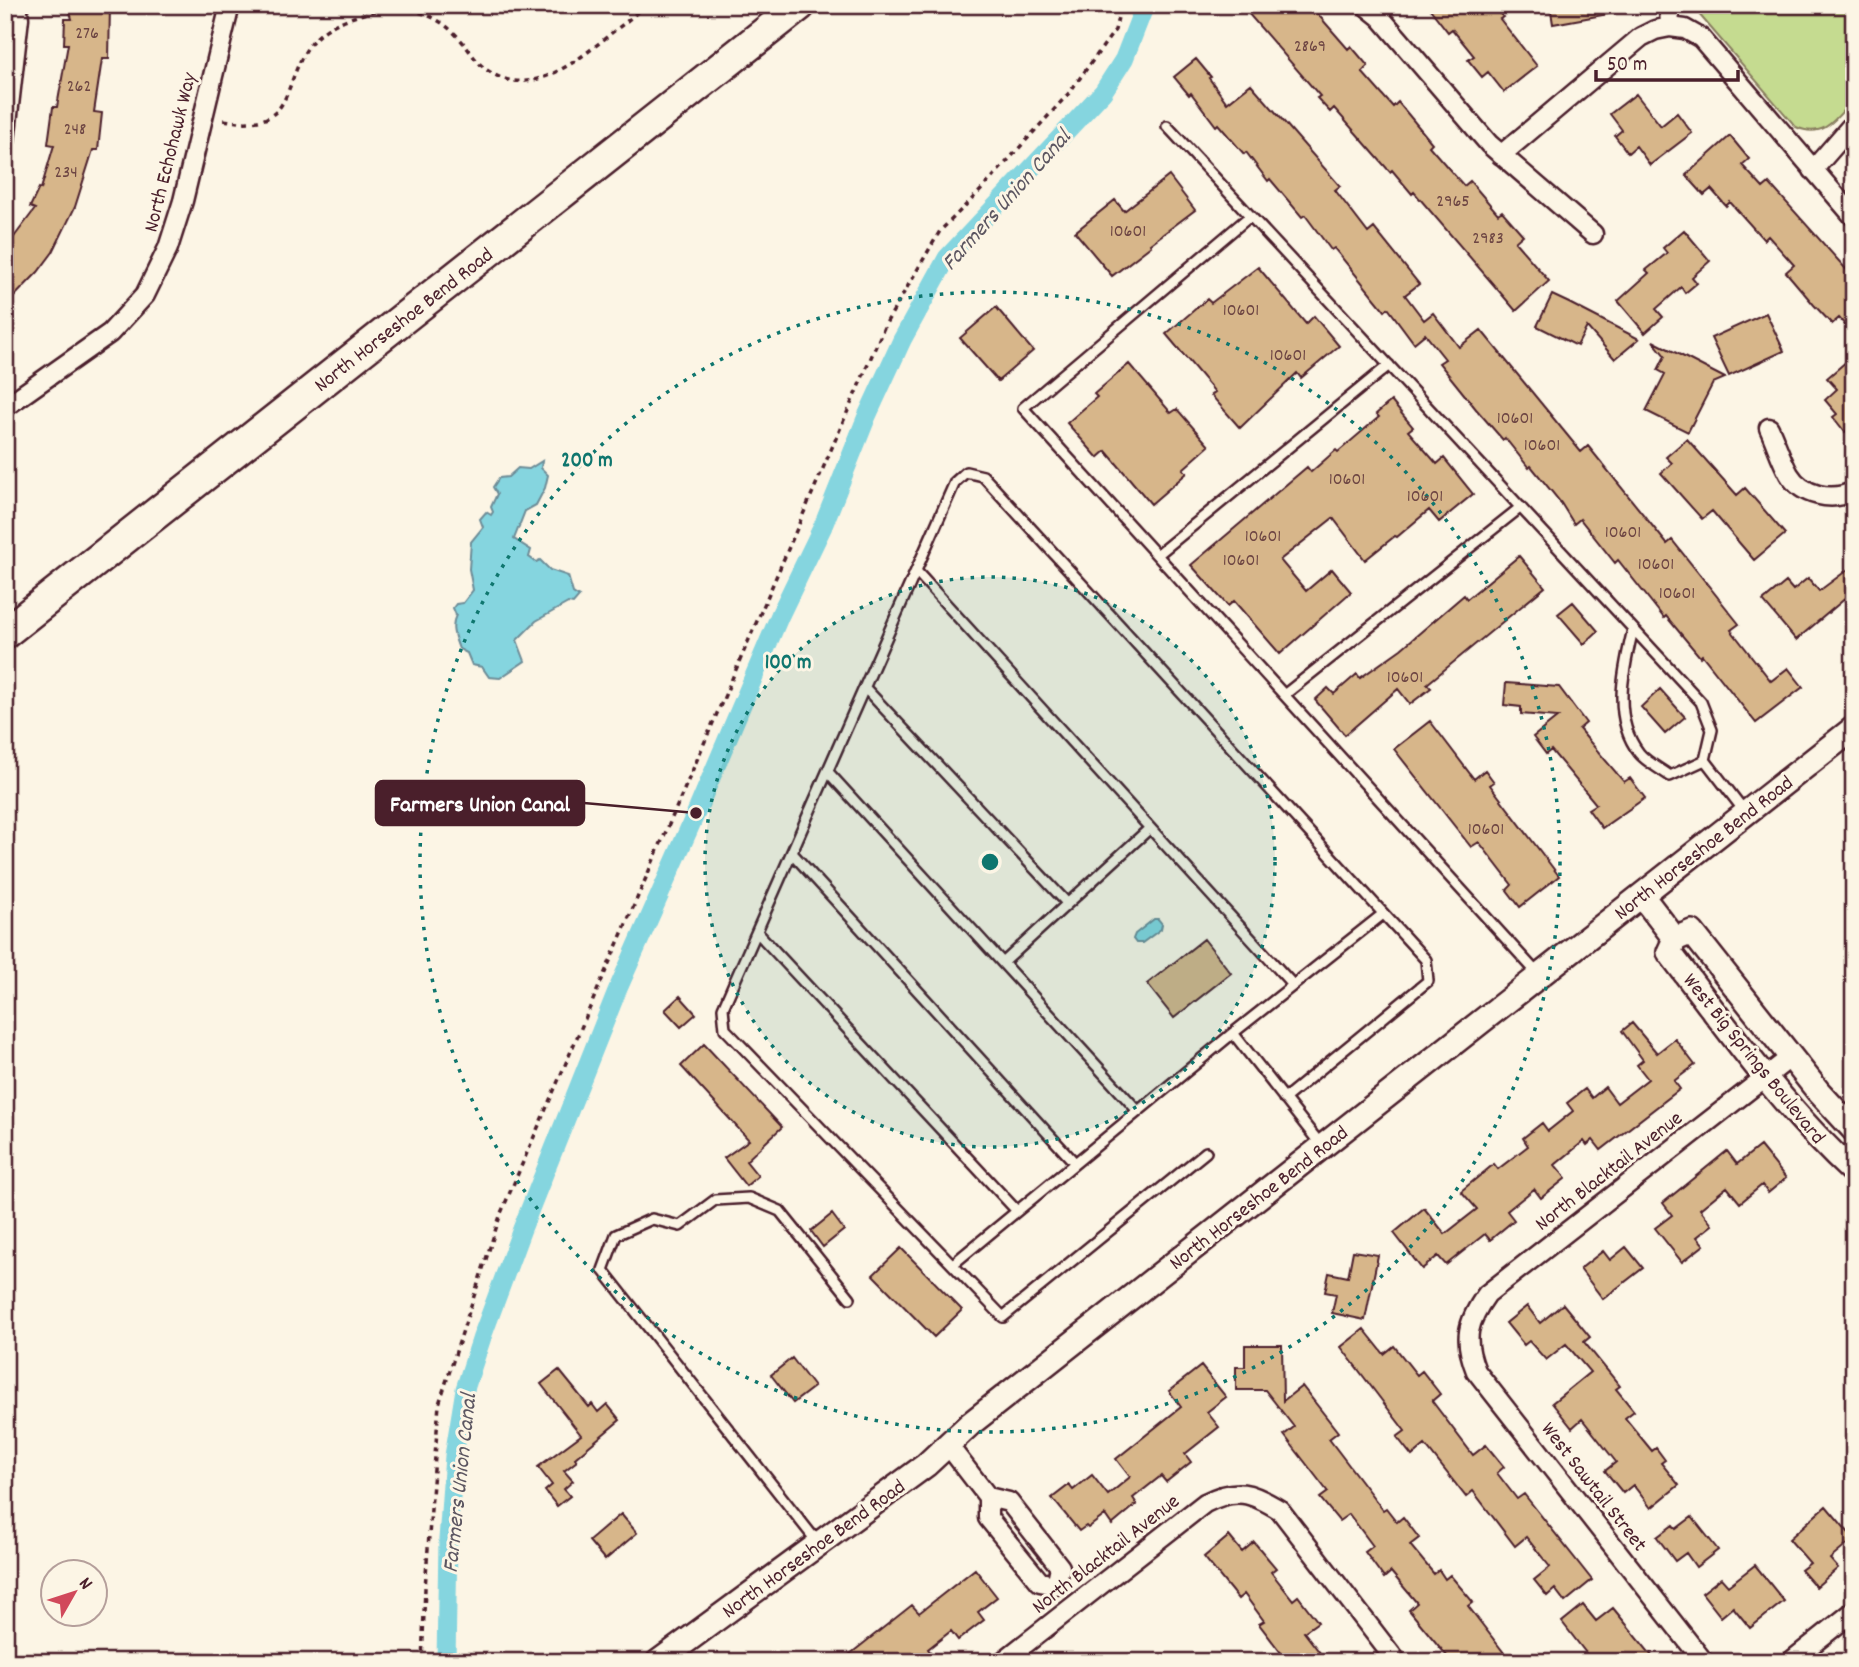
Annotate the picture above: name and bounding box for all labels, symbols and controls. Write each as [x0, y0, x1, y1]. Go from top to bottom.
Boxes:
house number: 276 [75, 22, 99, 47]
house number: 2869 [1294, 35, 1326, 60]
scale bar [1596, 38, 1738, 82]
text: 50 m [1607, 51, 1647, 81]
street label: North Echohawk Way [138, 69, 206, 236]
house number: 262 [67, 75, 91, 100]
house number: 248 [64, 118, 86, 143]
water label: Farmers Union Canal [935, 122, 1081, 279]
house number: 234 [54, 161, 78, 186]
house number: 2965 [1436, 190, 1470, 215]
house number: 10601 [1110, 220, 1146, 245]
house number: 2983 [1472, 227, 1504, 252]
street label: North Horseshoe Bend Road [309, 242, 501, 401]
house number: 10601 [1223, 299, 1259, 324]
house number: 10601 [1270, 344, 1306, 369]
house number: 10601 [1497, 407, 1533, 432]
house number: 10601 [1524, 434, 1560, 459]
text: 200 m [561, 447, 613, 477]
house number: 10601 [1329, 468, 1365, 493]
house number: 10601 [1407, 485, 1443, 510]
house number: 10601 [1605, 521, 1641, 546]
house number: 10601 [1245, 525, 1281, 550]
house number: 10601 [1223, 549, 1259, 574]
house number: 10601 [1638, 553, 1674, 578]
house number: 10601 [1659, 582, 1695, 607]
text: 100 m [765, 649, 811, 679]
house number: 10601 [1387, 666, 1423, 691]
street label: North Horseshoe Bend Road [1609, 770, 1801, 929]
callout: Farmers Union Canal [376, 781, 584, 825]
text: Farmers Union Canal [390, 790, 571, 823]
house number: 10601 [1468, 818, 1504, 843]
centre of rings [978, 850, 1002, 874]
street label: West Big Springs Boulevard [1674, 968, 1831, 1152]
street label: North Blacktail Avenue [1530, 1105, 1690, 1240]
street label: North Horseshoe Bend Road [1164, 1120, 1356, 1279]
water label: Farmers Union Canal [436, 1391, 487, 1575]
street label: West Sawtail Street [1532, 1417, 1653, 1559]
street label: North Horseshoe Bend Road [717, 1474, 913, 1627]
street label: North Blacktail Avenue [1027, 1488, 1187, 1623]
north arrow [38, 1558, 108, 1628]
text: N [71, 1572, 98, 1597]

